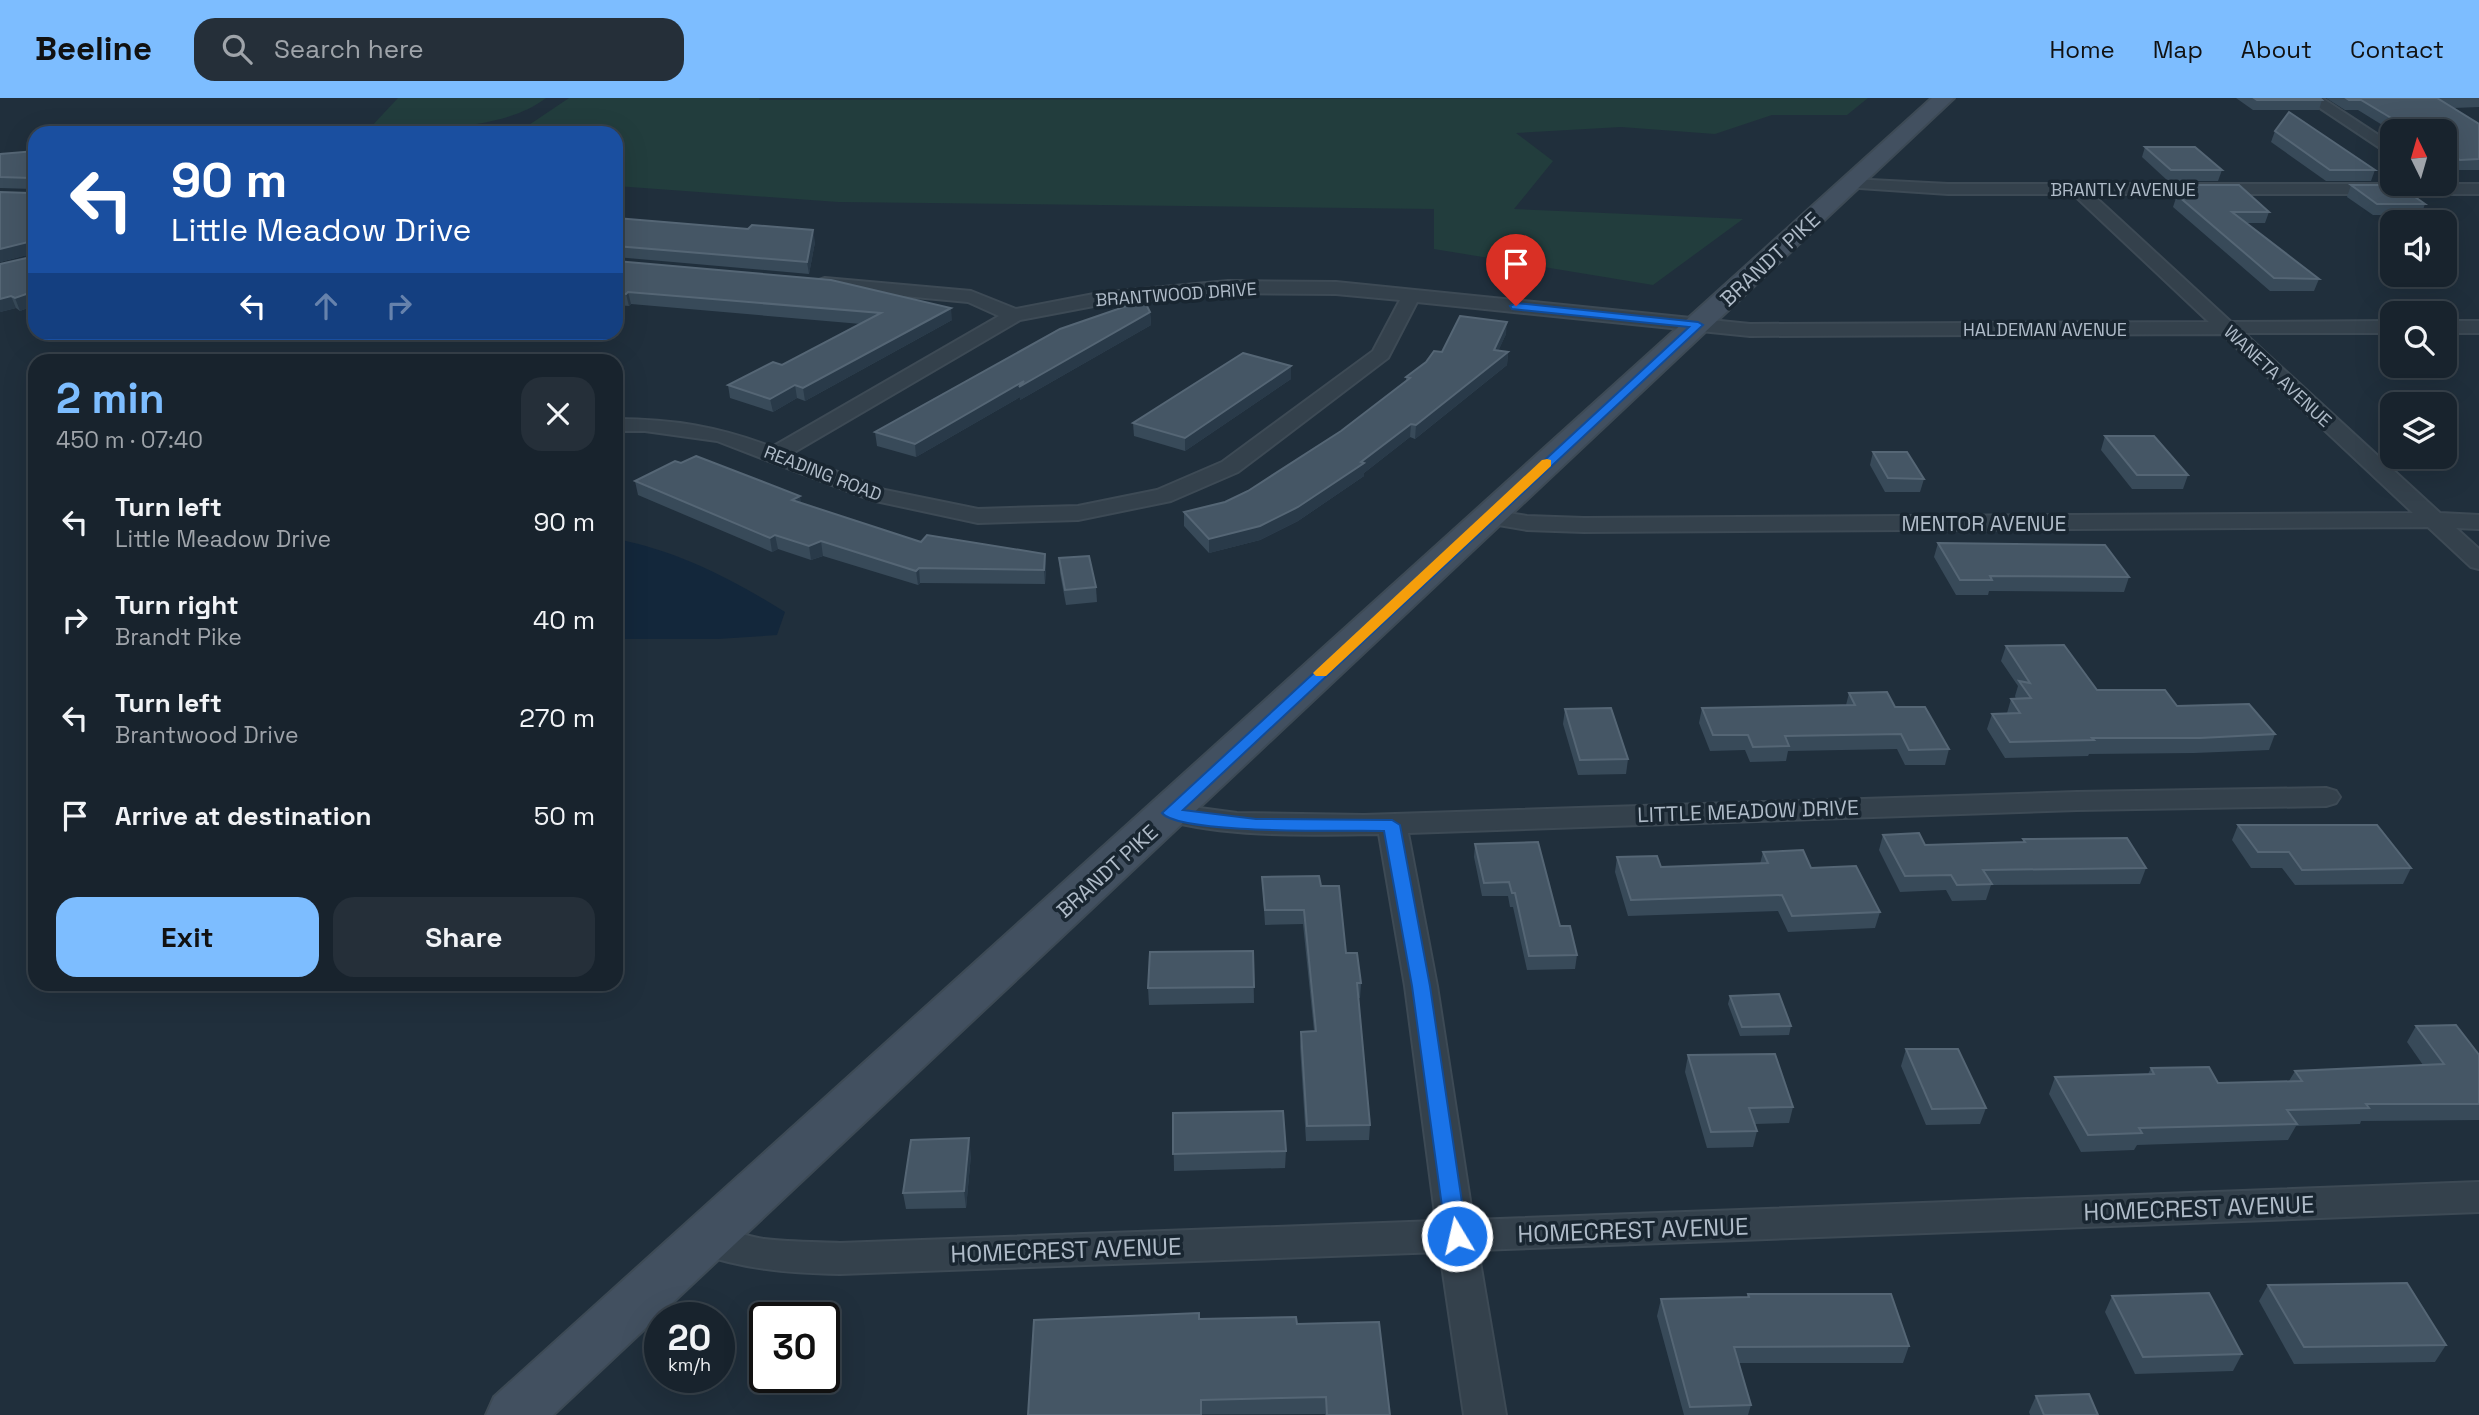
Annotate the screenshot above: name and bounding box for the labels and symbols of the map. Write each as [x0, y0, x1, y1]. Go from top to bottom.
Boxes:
north arrow [2380, 119, 2457, 196]
street label: BRANTLY AVENUE [2050, 178, 2196, 201]
street label: BRANDT PIKE [1714, 206, 1826, 312]
pin [1486, 234, 1546, 306]
street label: BRANTWOOD DRIVE [1094, 277, 1258, 311]
street label: HALDEMAN AVENUE [1963, 318, 2127, 341]
street label: WANETA AVENUE [2219, 320, 2337, 432]
street label: READING ROAD [761, 440, 885, 506]
street label: MENTOR AVENUE [1902, 510, 2066, 537]
street label: LITTLE MEADOW DRIVE [1637, 794, 1859, 828]
street label: BRANDT PIKE [1051, 818, 1163, 924]
street label: HOMECREST AVENUE [2083, 1188, 2315, 1228]
position arrow [1420, 1199, 1494, 1273]
street label: HOMECREST AVENUE [1517, 1210, 1749, 1250]
street label: HOMECREST AVENUE [950, 1230, 1182, 1270]
speed limit sign: 30 [749, 1302, 840, 1393]

